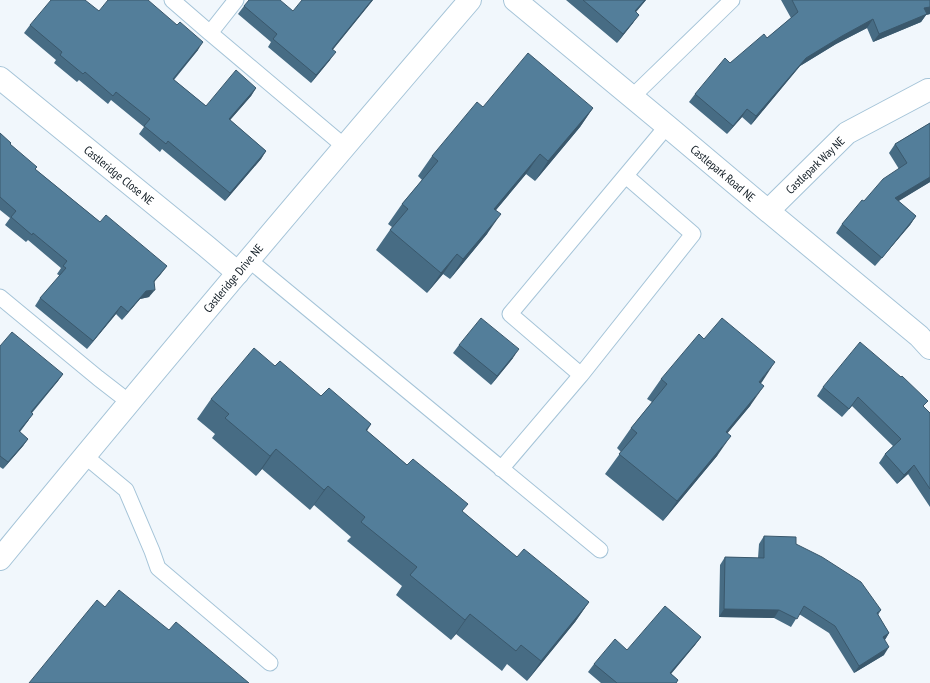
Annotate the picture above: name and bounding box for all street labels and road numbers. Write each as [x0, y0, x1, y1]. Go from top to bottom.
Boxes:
street label: Castlepark Way NE [782, 133, 848, 197]
street label: Castleridge Close NE [81, 142, 157, 208]
street label: Castlepark Road NE [688, 142, 758, 204]
street label: Castleridge Drive NE [200, 241, 266, 315]

